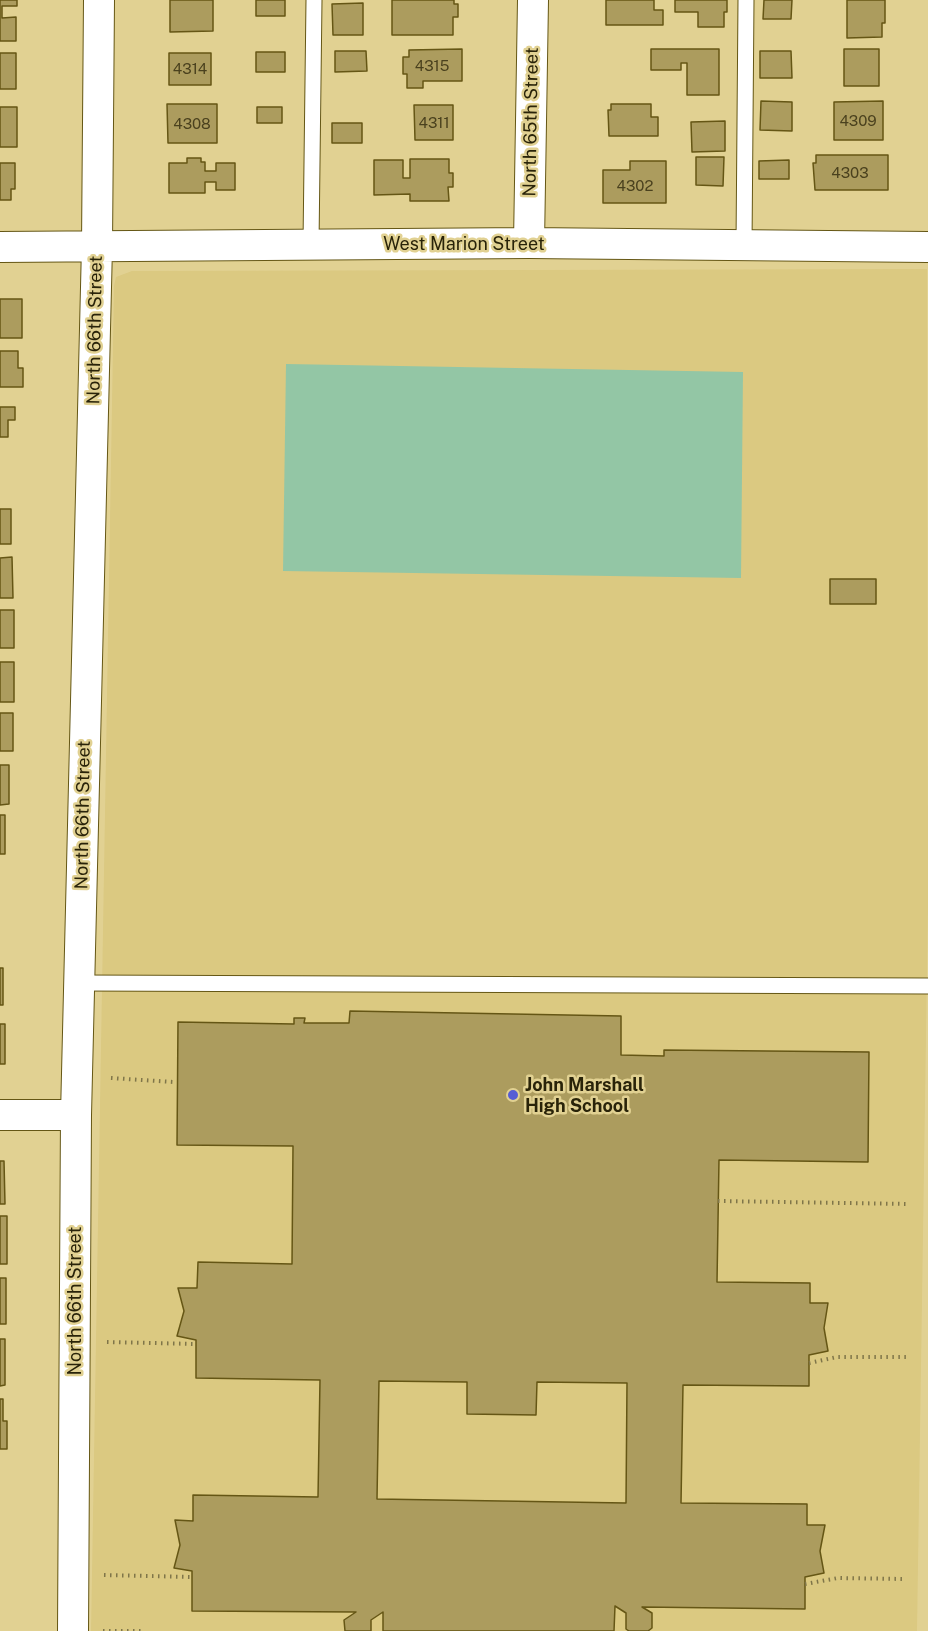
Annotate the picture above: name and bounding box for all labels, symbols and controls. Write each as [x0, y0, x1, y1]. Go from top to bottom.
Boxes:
street label: North 65th Street [519, 47, 543, 197]
house number: 4315 [415, 57, 449, 75]
house number: 4314 [173, 60, 207, 78]
house number: 4309 [839, 112, 877, 130]
house number: 4311 [418, 114, 450, 132]
house number: 4308 [173, 115, 211, 133]
house number: 4303 [831, 164, 869, 182]
house number: 4302 [617, 177, 653, 195]
street label: West Marion Street [383, 233, 545, 255]
street label: North 66th Street [83, 255, 107, 405]
street label: North 66th Street [71, 740, 95, 890]
place label: John Marshall High School [525, 1074, 644, 1116]
marker: John Marshall High School [506, 1088, 520, 1102]
street label: North 66th Street [64, 1227, 86, 1375]

